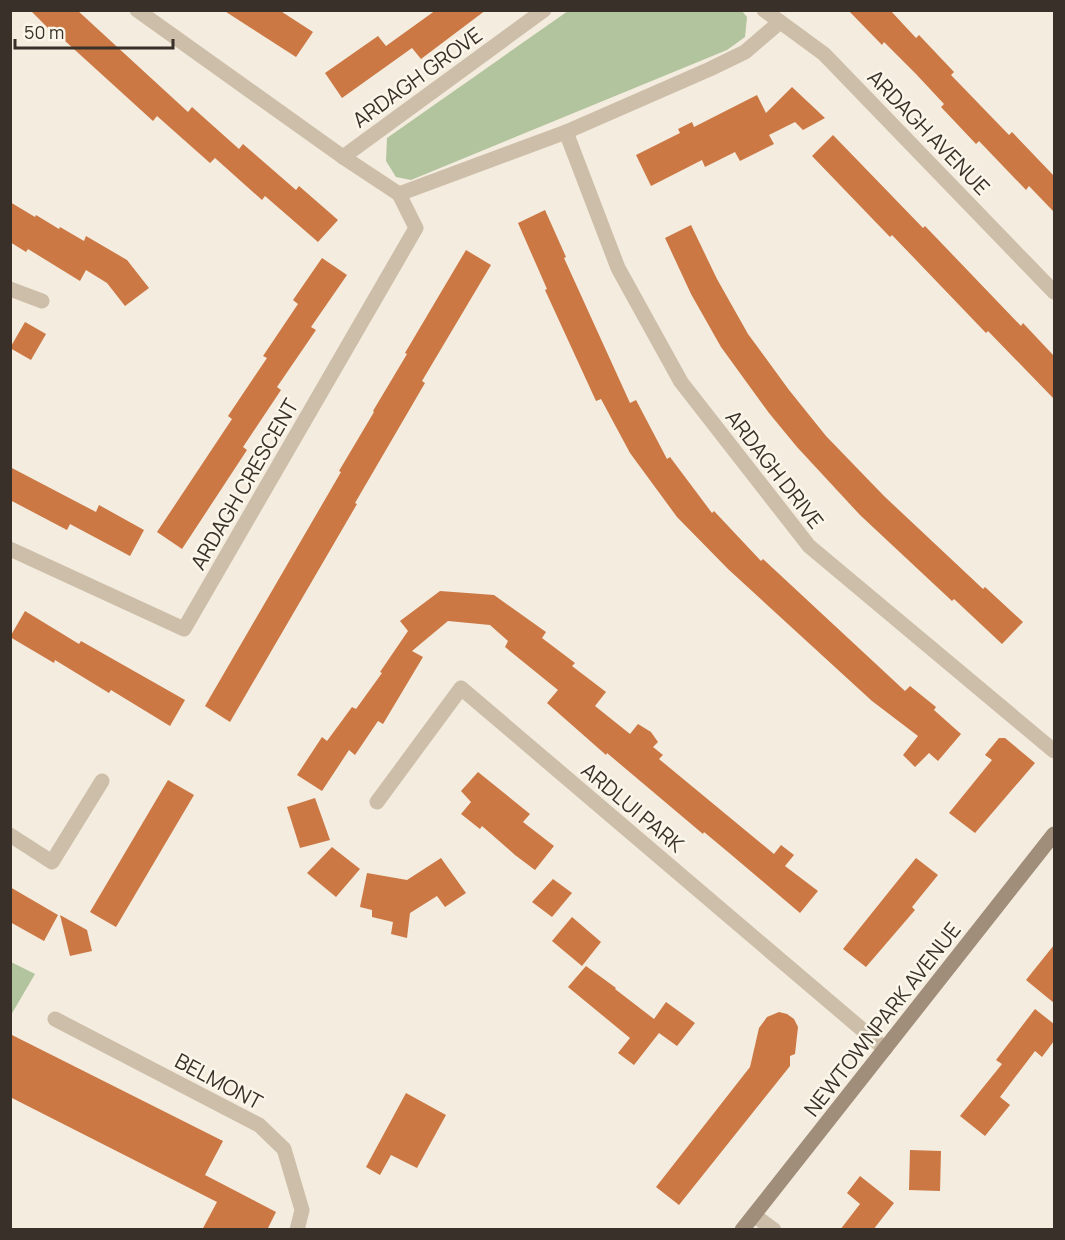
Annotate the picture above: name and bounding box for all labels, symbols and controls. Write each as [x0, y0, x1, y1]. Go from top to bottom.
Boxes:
scale bar [15, 12, 172, 50]
text: 50 m [24, 20, 64, 44]
street label: ARDAGH GROVE [347, 20, 487, 134]
street label: ARDAGH AVENUE [862, 63, 996, 201]
street label: ARDAGH CRESCENT [184, 393, 305, 575]
street label: ARDAGH DRIVE [720, 404, 830, 534]
street label: ARDLUI PARK [576, 756, 691, 859]
street label: NEWTOWNPARK AVENUE [797, 916, 967, 1122]
street label: BELMONT [170, 1046, 268, 1116]

